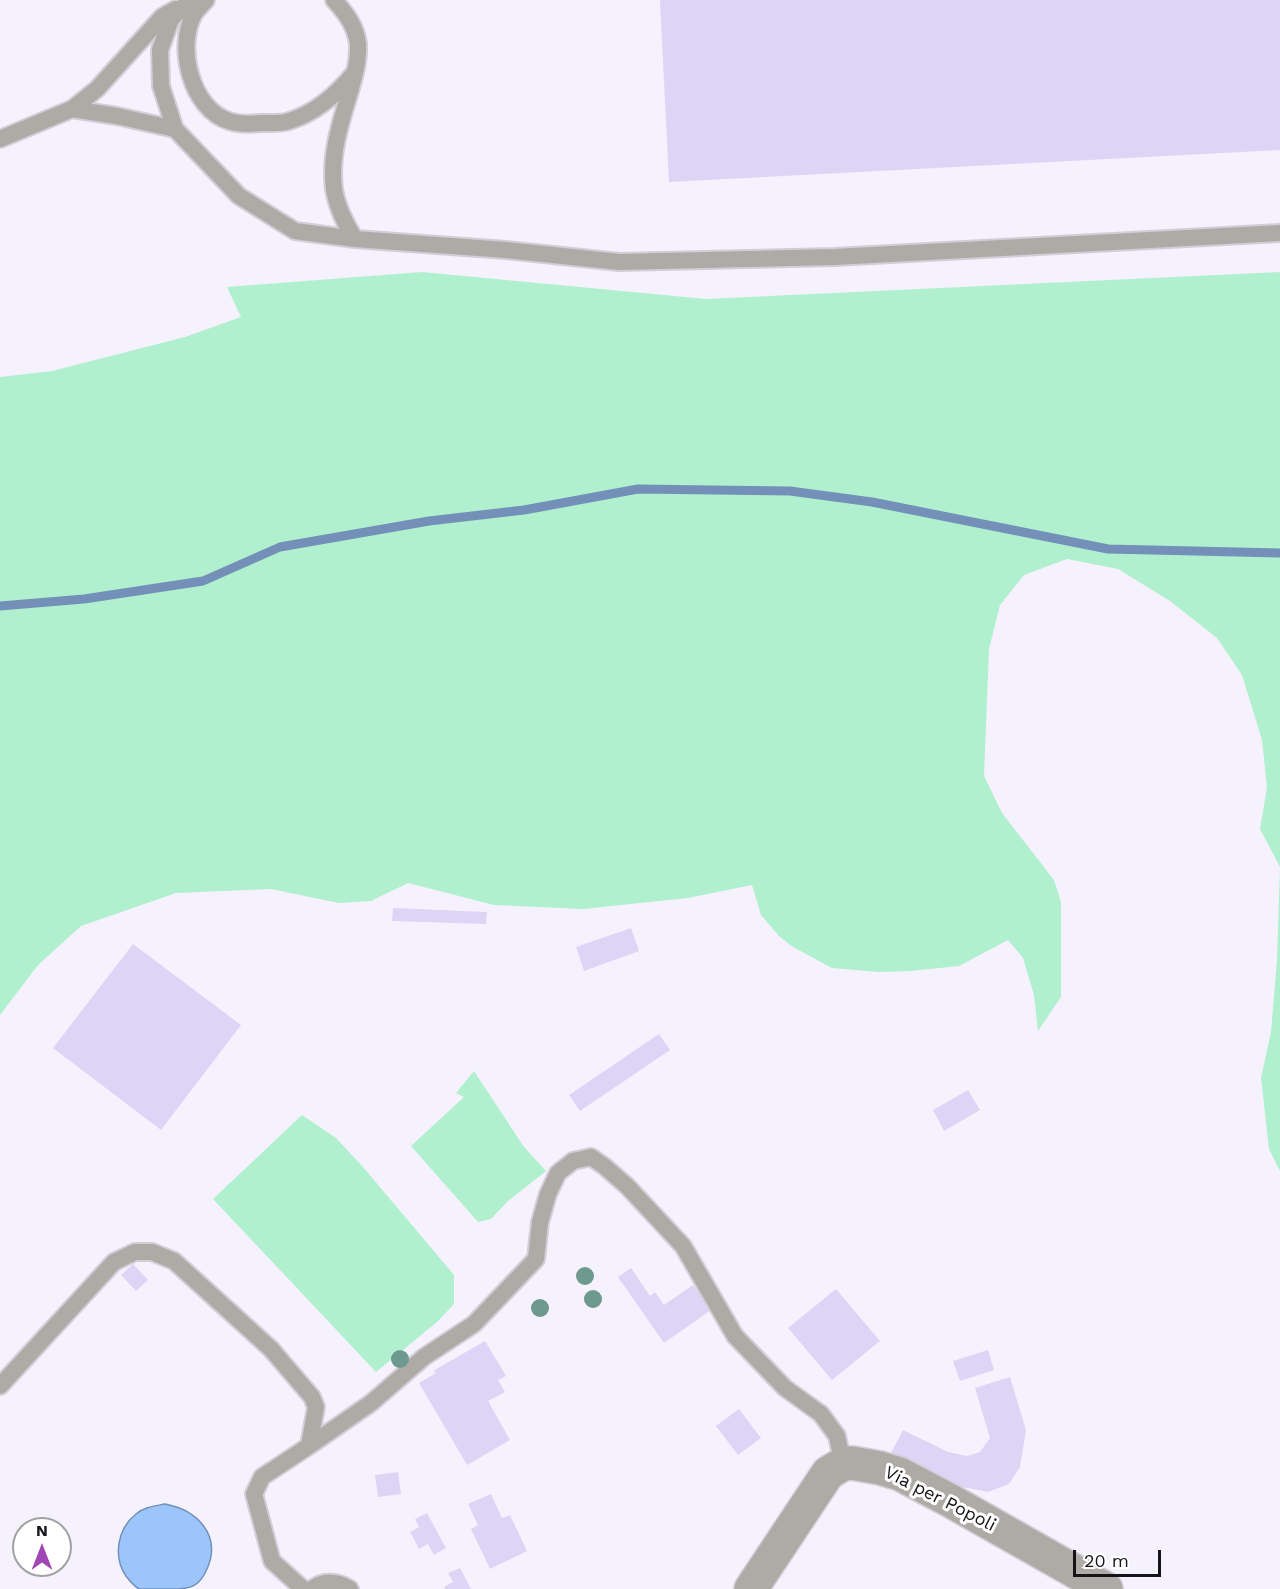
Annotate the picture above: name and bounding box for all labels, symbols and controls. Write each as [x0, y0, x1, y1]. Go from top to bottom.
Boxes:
street label: Via per Popoli [881, 1462, 999, 1536]
north arrow [12, 1517, 72, 1577]
text: N [36, 1521, 48, 1540]
scale bar [1076, 1538, 1164, 1576]
text: 20 m [1084, 1550, 1129, 1571]

